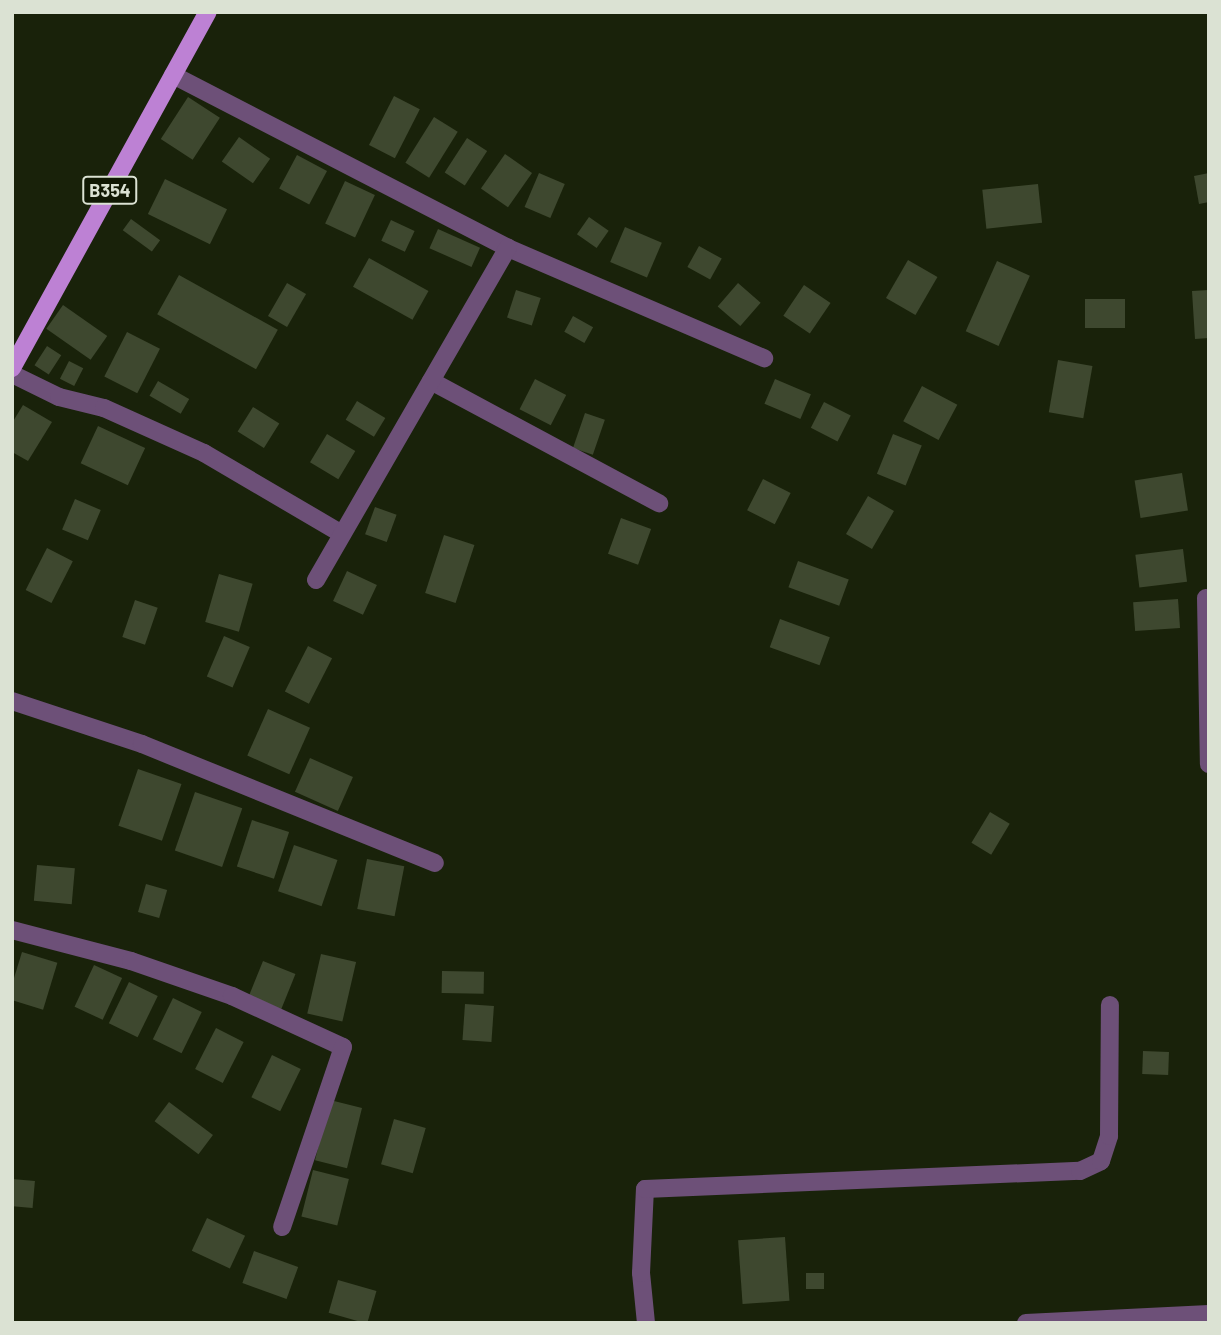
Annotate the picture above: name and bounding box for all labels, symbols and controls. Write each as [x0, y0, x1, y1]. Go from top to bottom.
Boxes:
road number: B354 [82, 176, 138, 204]

